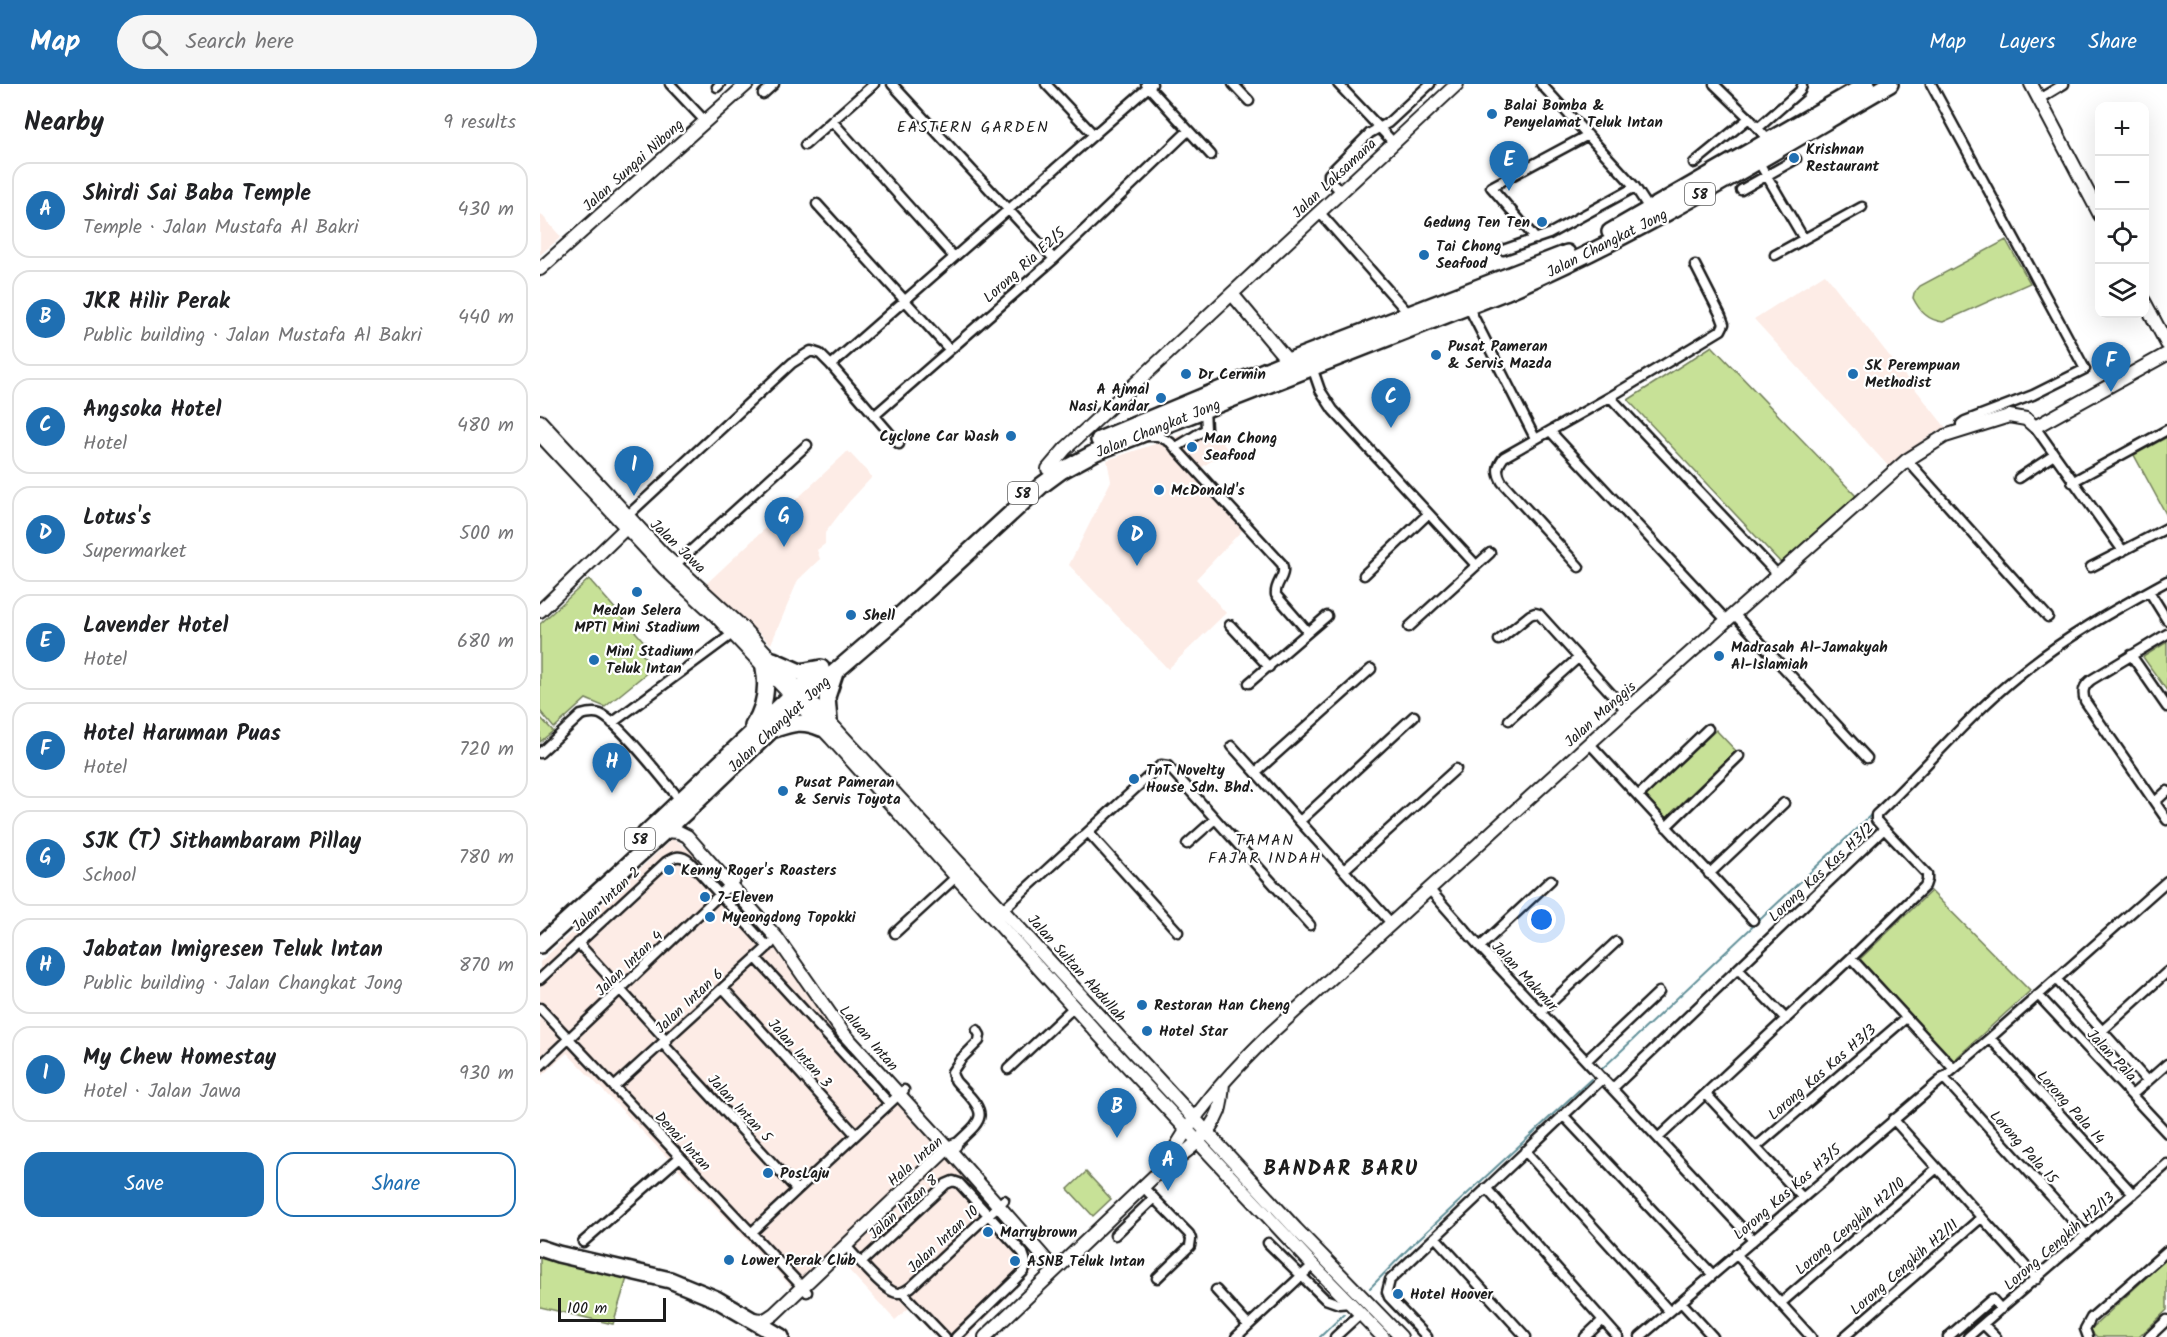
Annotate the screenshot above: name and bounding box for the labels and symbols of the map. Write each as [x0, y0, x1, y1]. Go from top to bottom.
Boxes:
place label: Balai Bomba & Penyelamat Teluk Intan [1504, 94, 1663, 135]
marker: Balai Bomba & Penyelamat Teluk Intan [1485, 107, 1499, 121]
street label: Jalan Sungai Nibong [578, 114, 690, 218]
district label: EASTERN GARDEN [897, 115, 1049, 140]
street label: Jalan Laksamana [1287, 133, 1383, 224]
place label: Krishnan Restaurant [1806, 138, 1879, 179]
pin: E [1490, 141, 1528, 191]
marker: Krishnan Restaurant [1787, 151, 1801, 165]
road number: 58 [1685, 183, 1715, 205]
street label: Jalan Changkat Jong [1543, 203, 1672, 285]
place label: Gedung Ten Ten [1424, 211, 1530, 235]
marker: Gedung Ten Ten [1535, 215, 1549, 229]
street label: Lorong Ria E2/5 [978, 221, 1072, 309]
place label: Tai Chong Seafood [1436, 235, 1502, 276]
marker: Tai Chong Seafood [1417, 248, 1431, 262]
place label: Pusat Pameran & Servis Mazda [1448, 335, 1552, 376]
pin: F [2092, 342, 2130, 392]
marker: Pusat Pameran & Servis Mazda [1429, 348, 1443, 362]
place label: SK Perempuan Methodist [1865, 354, 1960, 395]
place label: Dr Cermin [1198, 363, 1266, 387]
marker: Dr Cermin [1179, 367, 1193, 381]
marker: SK Perempuan Methodist [1846, 367, 1860, 381]
place label: A Ajmal Nasi Kandar [1069, 378, 1150, 419]
pin: C [1372, 378, 1410, 428]
marker: A Ajmal Nasi Kandar [1154, 391, 1168, 405]
street label: Jalan Changkat Jong [1092, 393, 1224, 465]
place label: Cyclone Car Wash [879, 425, 999, 449]
place label: Man Chong Seafood [1204, 427, 1277, 468]
marker: Cyclone Car Wash [1004, 429, 1018, 443]
marker: Man Chong Seafood [1185, 440, 1199, 454]
pin: I [614, 446, 653, 496]
place label: McDonald's [1171, 479, 1245, 503]
road number: 58 [1008, 482, 1038, 504]
marker: McDonald's [1152, 483, 1166, 497]
pin: G [764, 498, 804, 547]
street label: Jalan Jawa [644, 514, 711, 580]
pin: D [1118, 516, 1156, 566]
marker: Medan Selera MPTI Mini Stadium [630, 585, 644, 599]
place label: Medan Selera MPTI Mini Stadium [574, 599, 700, 640]
place label: Shell [863, 604, 895, 628]
marker: Shell [844, 608, 858, 622]
place label: Madrasah Al-Jamakyah Al-Islamiah [1731, 636, 1888, 677]
place label: Mini Stadium Teluk Intan [606, 640, 693, 681]
marker: Madrasah Al-Jamakyah Al-Islamiah [1712, 649, 1726, 663]
marker: Mini Stadium Teluk Intan [587, 653, 601, 667]
street label: Jalan Changkat Jong [723, 671, 836, 779]
street label: Jalan Manggis [1559, 675, 1643, 754]
pin: H [592, 744, 632, 793]
place label: TnT Novelty House Sdn. Bhd. [1146, 759, 1253, 800]
place label: Pusat Pameran & Servis Toyota [795, 771, 901, 812]
marker: TnT Novelty House Sdn. Bhd. [1127, 772, 1141, 786]
marker: Pusat Pameran & Servis Toyota [776, 784, 790, 798]
street label: Lorong Kas Kas H3/2 [1763, 817, 1880, 928]
road number: 58 [625, 828, 655, 850]
district label: TAMAN FAJAR INDAH [1208, 828, 1322, 871]
place label: Kenny Roger's Roasters [681, 859, 836, 883]
street label: Jalan Intan 2 [567, 861, 647, 938]
marker: Kenny Roger's Roasters [662, 863, 676, 877]
place label: 7-Eleven [717, 886, 774, 910]
marker: 7-Eleven [698, 890, 712, 904]
your location [1527, 905, 1556, 934]
place label: Myeongdong Topokki [722, 906, 857, 930]
street label: Jalan Sultan Abdullah [1021, 909, 1132, 1028]
marker: Myeongdong Topokki [703, 910, 717, 924]
street label: Jalan Intan 4 [590, 925, 669, 1002]
street label: Jalan Makmur [1485, 936, 1564, 1018]
street label: Jalan Intan 6 [650, 963, 730, 1040]
place label: Restoran Han Cheng [1154, 994, 1290, 1018]
marker: Restoran Han Cheng [1135, 998, 1149, 1012]
street label: Laluan Intan [833, 1000, 904, 1077]
street label: Jalan Intan 3 [761, 1013, 838, 1094]
street label: Lorong Kas Kas H3/3 [1763, 1018, 1883, 1127]
place label: Hotel Star [1159, 1020, 1228, 1044]
marker: Hotel Star [1140, 1024, 1154, 1038]
street label: Jalan Pala [2080, 1024, 2142, 1088]
street label: Lorong Pala 14 [2030, 1065, 2110, 1150]
street label: Jalan Intan 5 [701, 1069, 778, 1149]
pin: B [1098, 1088, 1136, 1138]
street label: Lorong Pala 15 [1983, 1105, 2064, 1191]
street label: Denai Intan [648, 1106, 716, 1177]
street label: Hala Intan [882, 1131, 949, 1193]
street label: Lorong Kas Kas H3/5 [1728, 1138, 1848, 1247]
pin: A [1148, 1142, 1188, 1191]
district label: BANDAR BARU [1263, 1153, 1419, 1186]
place label: PosLaju [780, 1162, 830, 1186]
marker: PosLaju [761, 1166, 775, 1180]
street label: Jalan Intan 8 [863, 1169, 945, 1246]
street label: Lorong Cengkih H2/10 [1790, 1172, 1912, 1282]
street label: Lorong Cengkih H2/13 [1999, 1186, 2121, 1297]
street label: Jalan Intan 10 [902, 1200, 985, 1279]
street label: Lorong Cengkih H2/11 [1845, 1214, 1964, 1322]
place label: Marrybrown [1000, 1221, 1077, 1245]
marker: Marrybrown [981, 1225, 995, 1239]
place label: Lower Perak Club [741, 1249, 857, 1273]
place label: ASNB Teluk Intan [1027, 1250, 1145, 1274]
marker: Lower Perak Club [722, 1253, 736, 1267]
marker: ASNB Teluk Intan [1008, 1254, 1022, 1268]
place label: Hotel Hoover [1410, 1283, 1494, 1307]
marker: Hotel Hoover [1391, 1287, 1405, 1301]
scale bar [558, 1295, 666, 1322]

